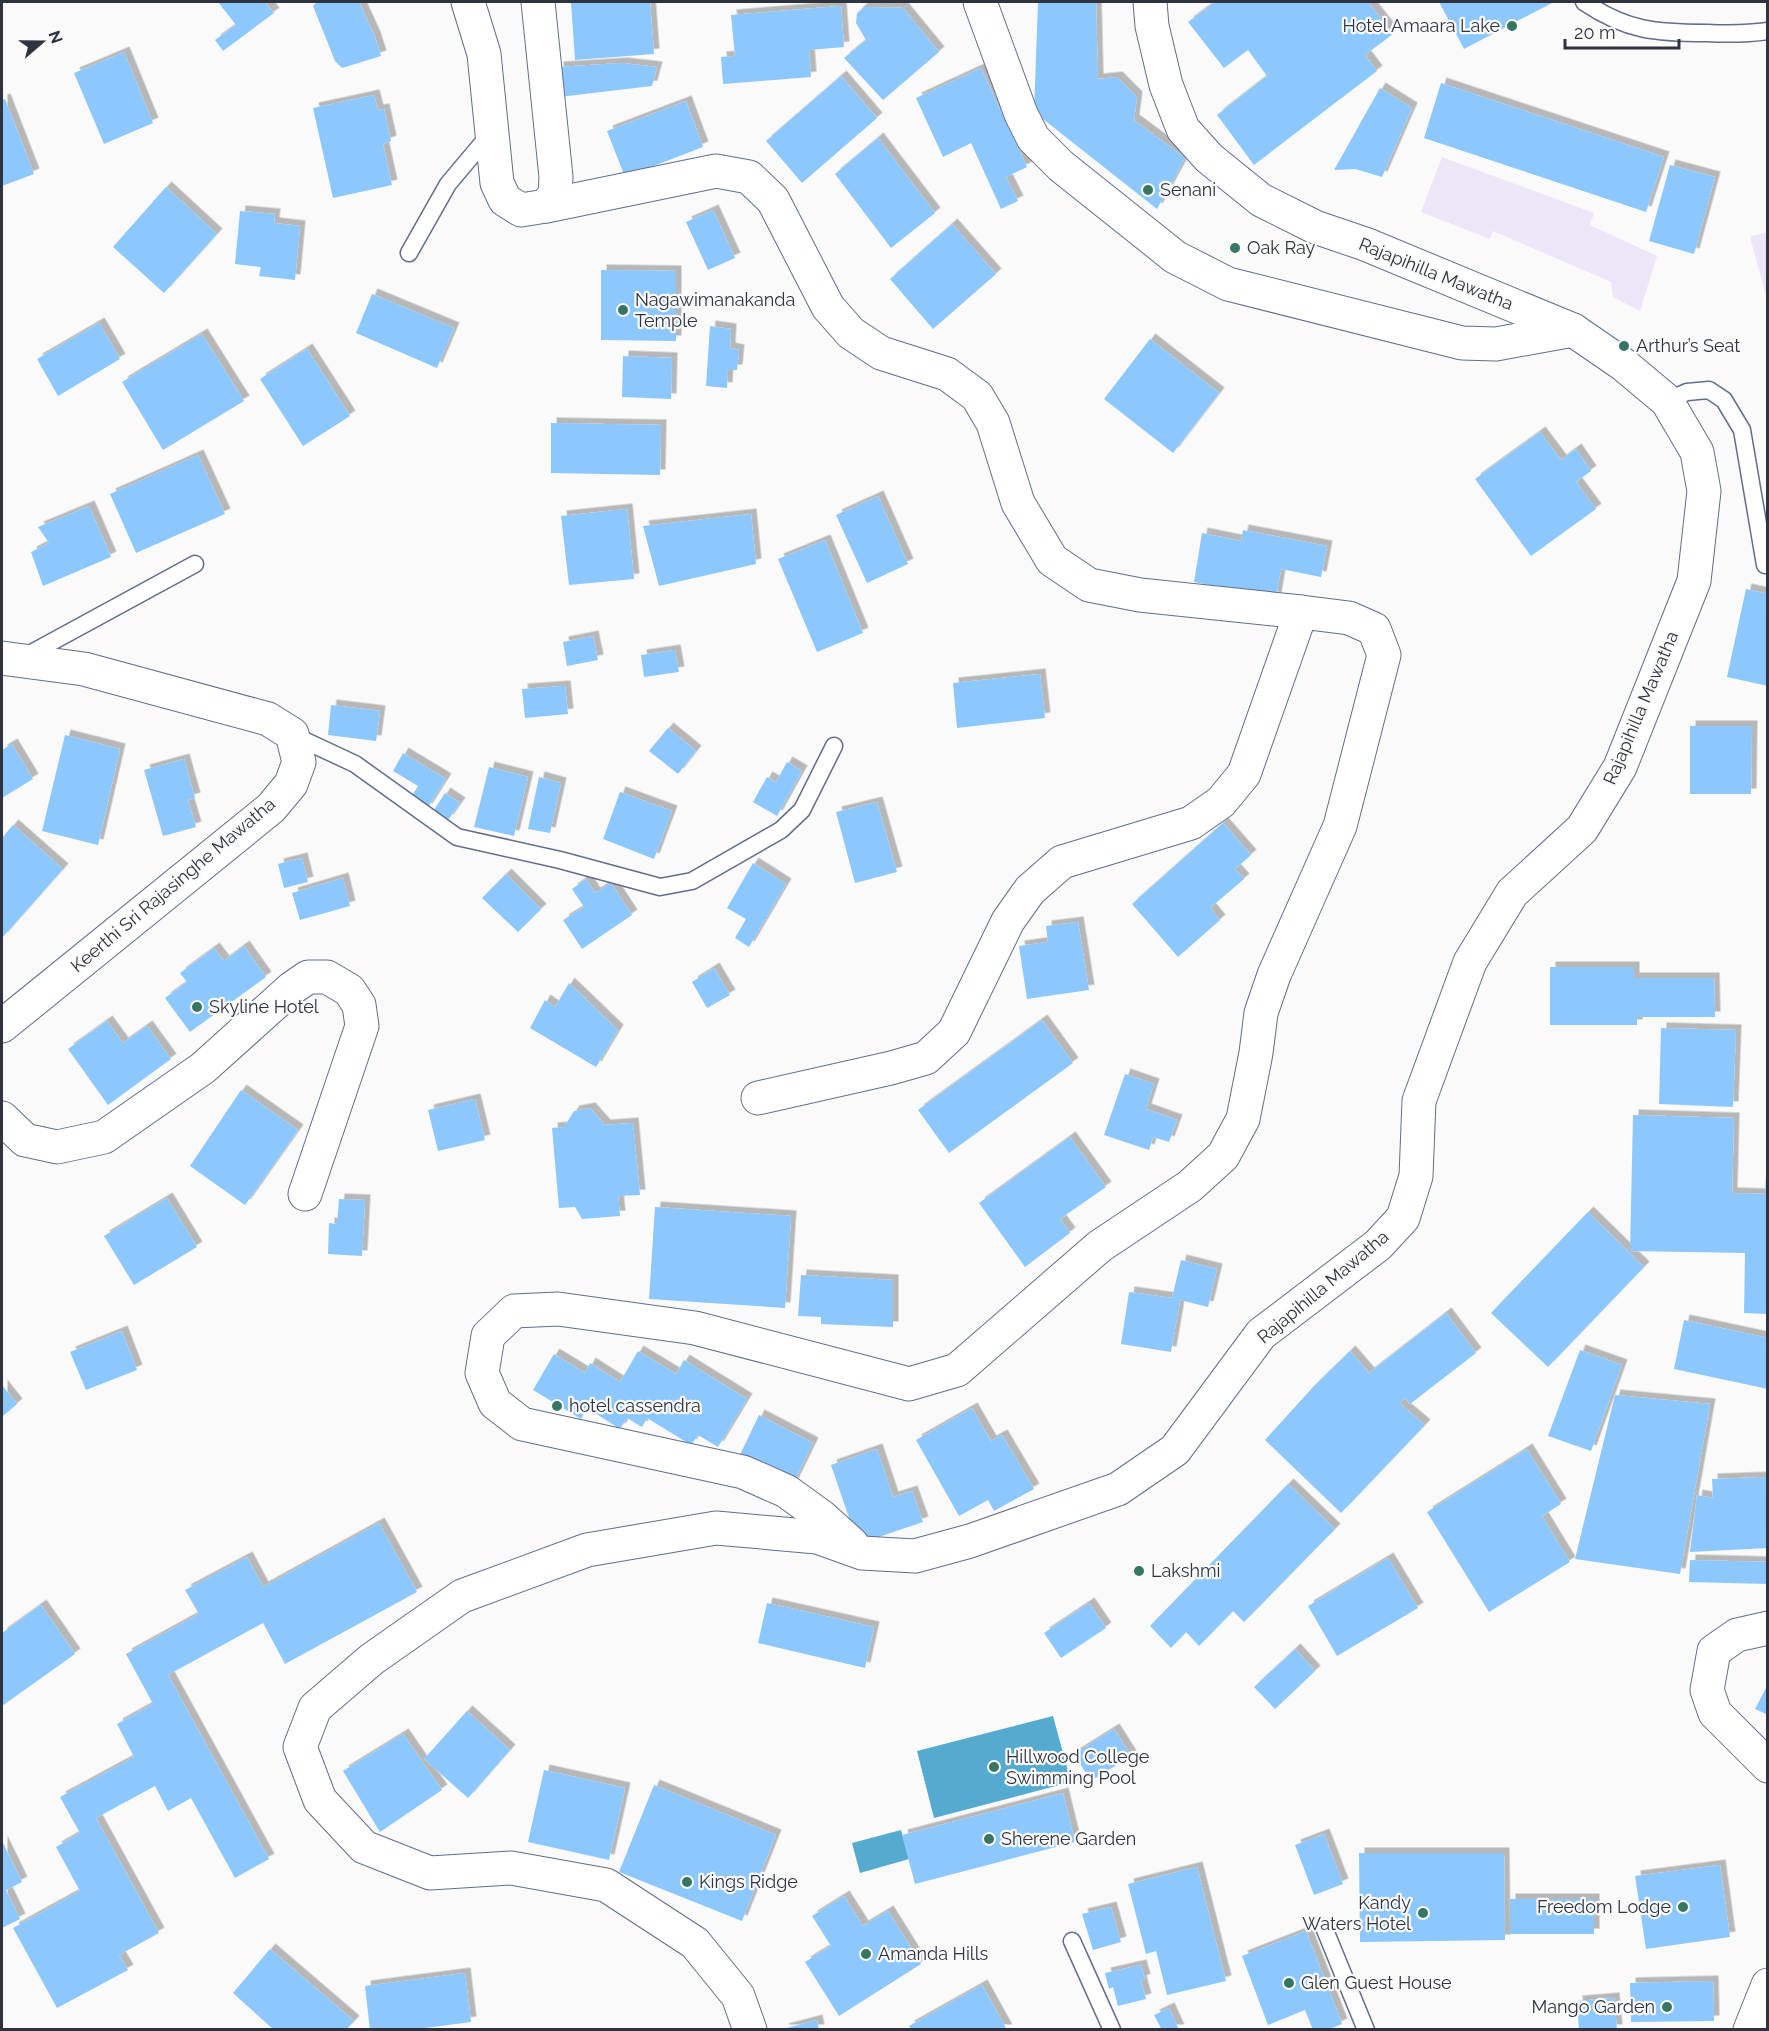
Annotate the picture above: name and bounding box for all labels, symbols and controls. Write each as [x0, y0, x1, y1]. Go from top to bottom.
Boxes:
north arrow [12, 12, 72, 72]
scale bar [1565, 12, 1679, 50]
place label: Hotel Amaara Lake [1343, 15, 1500, 36]
marker: Hotel Amaara Lake [1505, 19, 1519, 33]
text: 20 m [1574, 22, 1616, 43]
text: N [45, 28, 67, 46]
place label: Senani [1160, 179, 1216, 200]
marker: Senani [1141, 183, 1155, 197]
street label: Rajapihilla Mawatha [1356, 233, 1516, 314]
place label: Oak Ray [1247, 237, 1316, 258]
marker: Oak Ray [1228, 241, 1242, 255]
place label: Nagawimanakanda Temple [635, 289, 795, 331]
marker: Nagawimanakanda Temple [616, 303, 630, 317]
place label: Arthur’s Seat [1636, 335, 1740, 356]
marker: Arthur’s Seat [1617, 339, 1631, 353]
street label: Rajapihilla Mawatha [1599, 628, 1682, 788]
street label: Keerthi Sri Rajasinghe Mawatha [66, 793, 279, 976]
place label: Skyline Hotel [209, 996, 319, 1017]
marker: Skyline Hotel [190, 1000, 204, 1014]
street label: Rajapihilla Mawatha [1253, 1226, 1392, 1348]
place label: hotel cassendra [569, 1395, 701, 1416]
marker: hotel cassendra [550, 1399, 564, 1413]
place label: Lakshmi [1151, 1560, 1221, 1581]
marker: Lakshmi [1132, 1564, 1146, 1578]
place label: Hillwood College Swimming Pool [1006, 1746, 1150, 1788]
marker: Hillwood College Swimming Pool [987, 1760, 1001, 1774]
place label: Sherene Garden [1001, 1828, 1136, 1849]
marker: Sherene Garden [982, 1832, 996, 1846]
place label: Kings Ridge [699, 1871, 798, 1892]
marker: Kings Ridge [680, 1875, 694, 1889]
place label: Kandy Waters Hotel [1302, 1892, 1411, 1934]
place label: Freedom Lodge [1537, 1896, 1671, 1917]
marker: Freedom Lodge [1676, 1900, 1690, 1914]
marker: Kandy Waters Hotel [1416, 1906, 1430, 1920]
place label: Amanda Hills [878, 1943, 989, 1964]
marker: Amanda Hills [859, 1947, 873, 1961]
place label: Glen Guest House [1301, 1972, 1452, 1993]
marker: Glen Guest House [1282, 1976, 1296, 1990]
place label: Mango Garden [1532, 1996, 1655, 2017]
marker: Mango Garden [1660, 2000, 1674, 2014]

